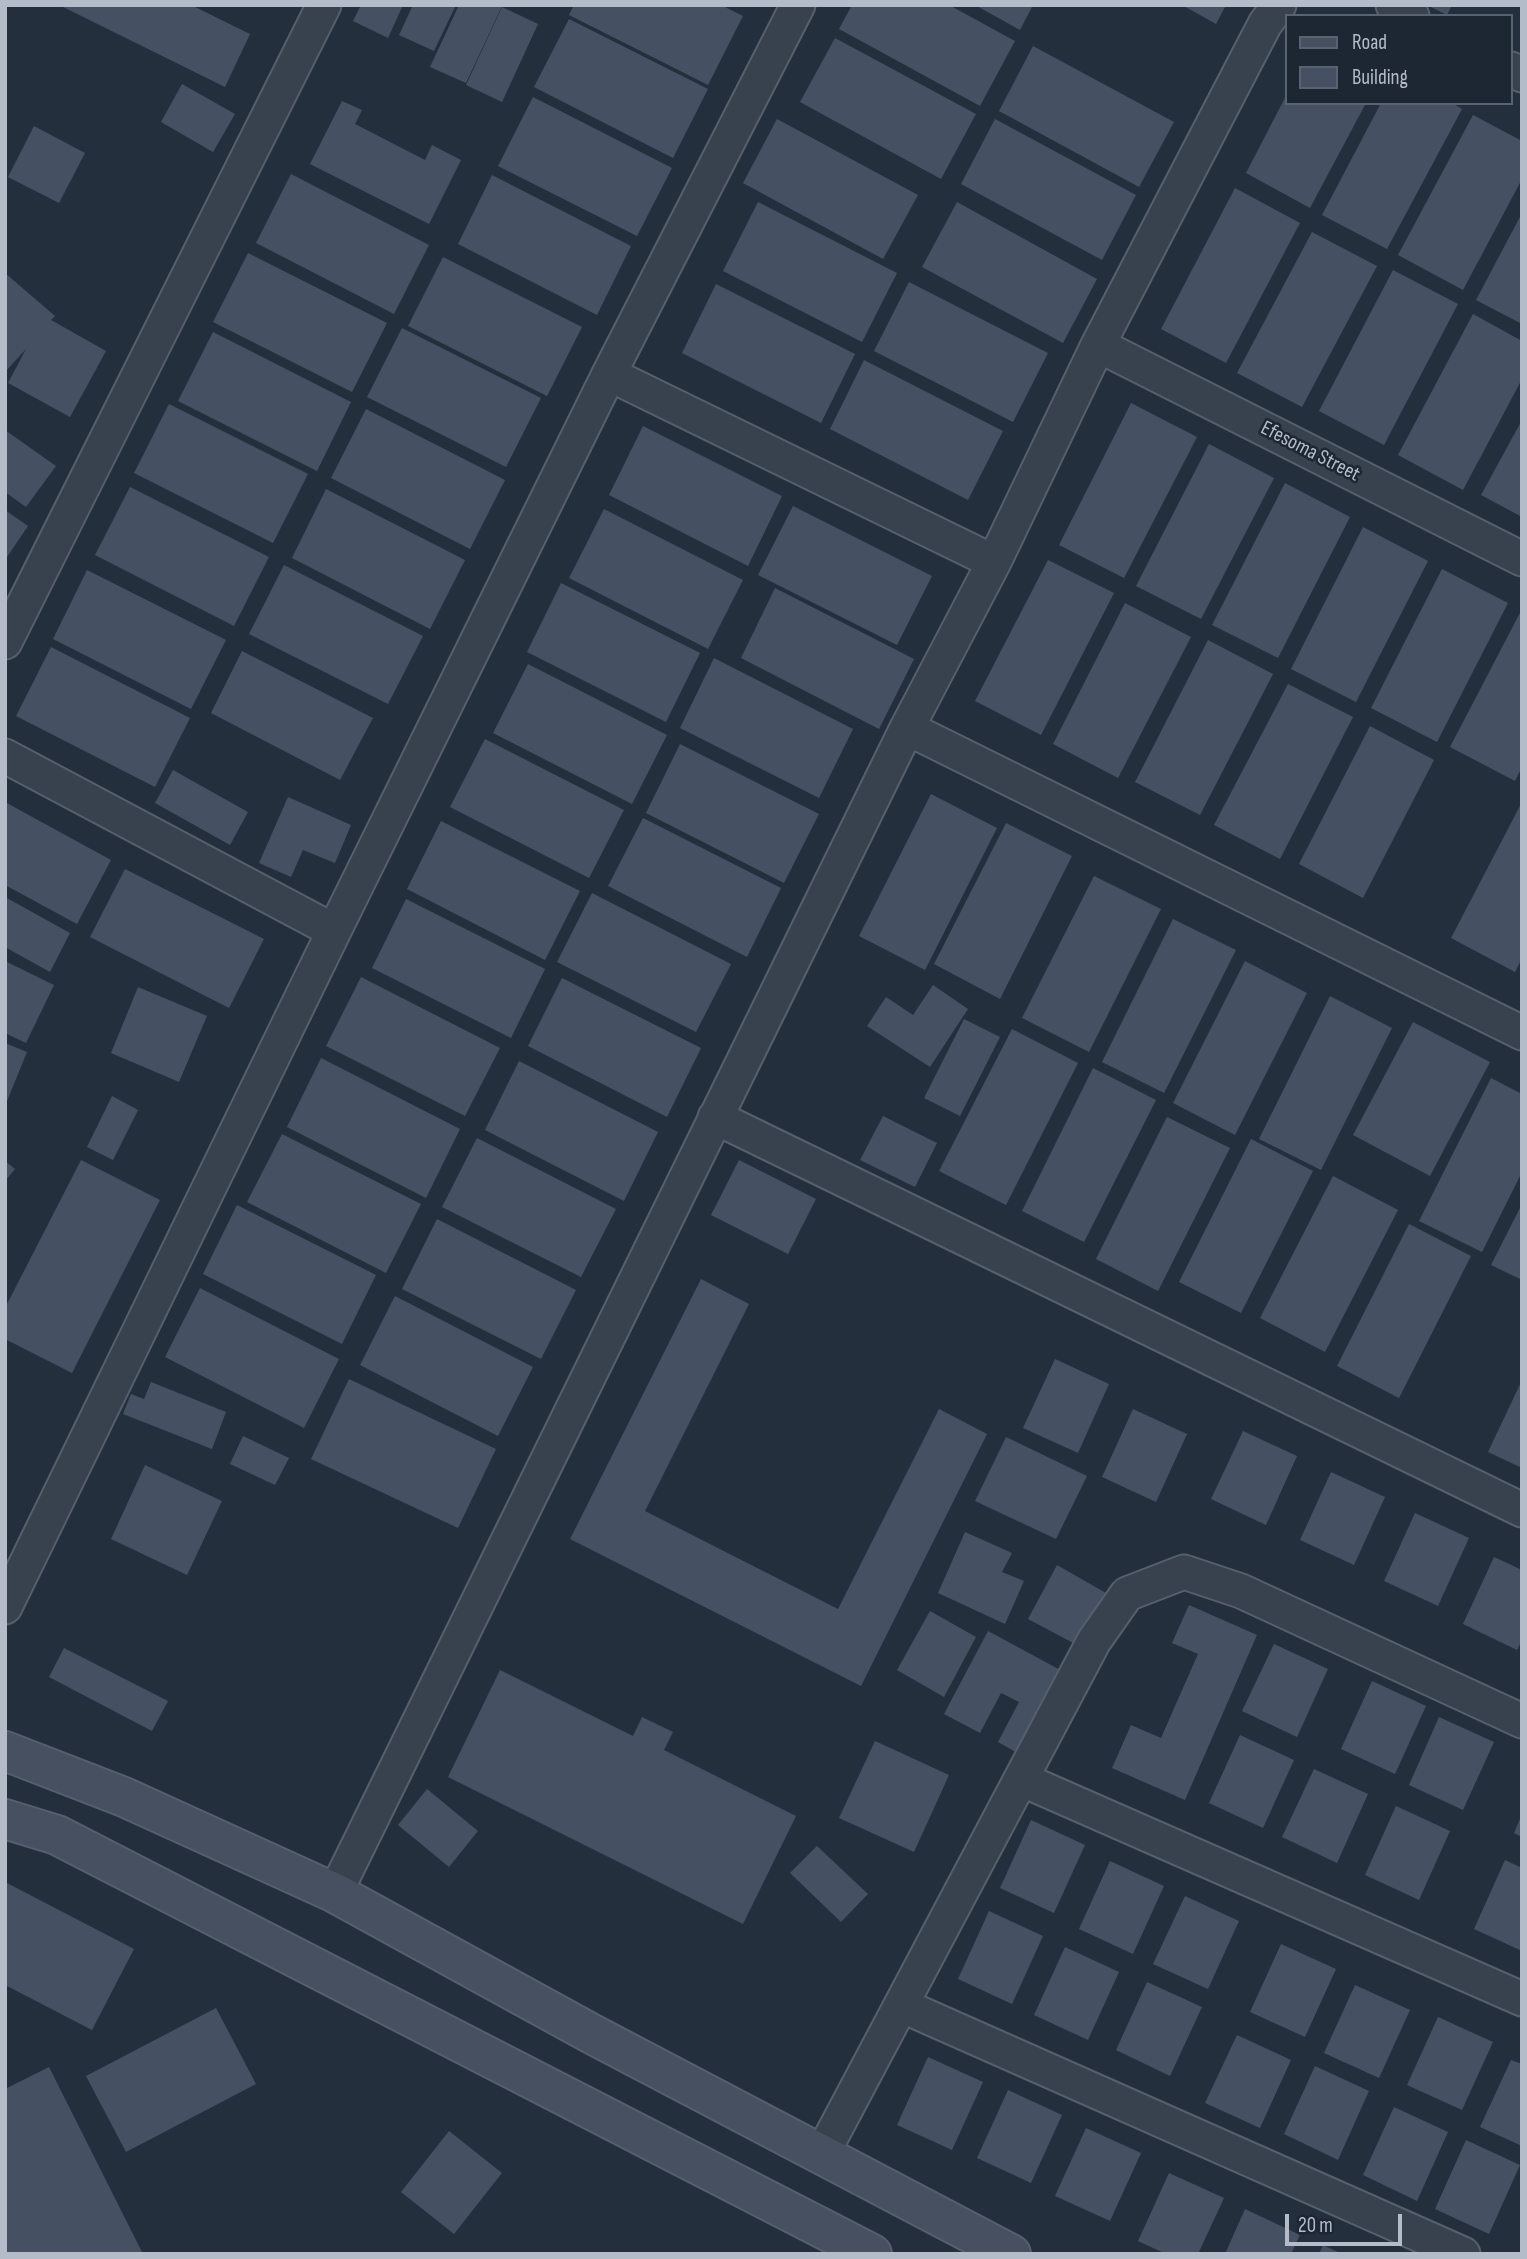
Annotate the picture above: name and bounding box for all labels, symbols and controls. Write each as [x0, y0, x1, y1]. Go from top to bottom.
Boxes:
legend [1286, 14, 1513, 105]
text: Road [1352, 30, 1387, 55]
text: Building [1352, 65, 1408, 90]
street label: Efesoma Street [1256, 416, 1364, 488]
scale bar [1289, 2200, 1406, 2244]
text: 20 m [1298, 2213, 1333, 2238]

